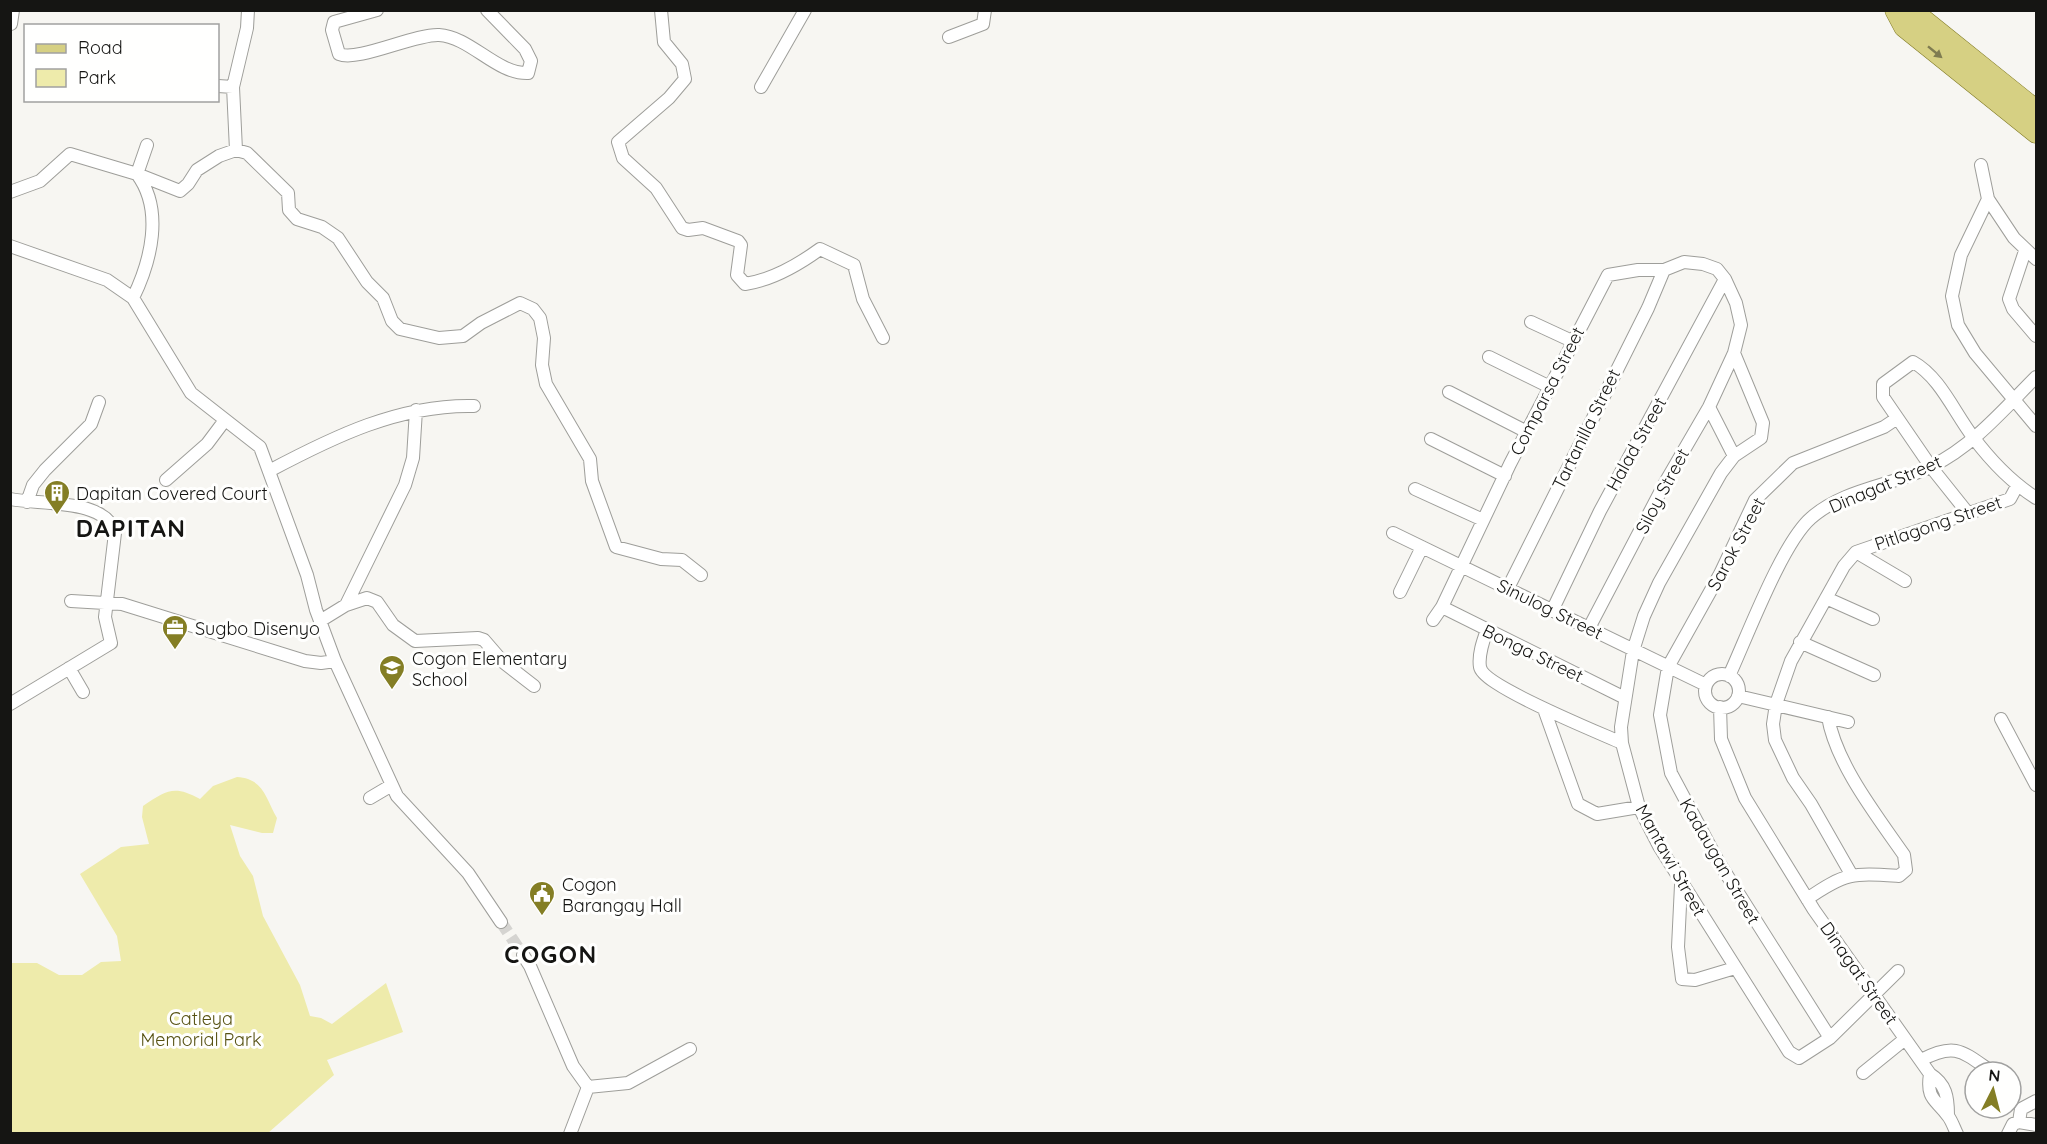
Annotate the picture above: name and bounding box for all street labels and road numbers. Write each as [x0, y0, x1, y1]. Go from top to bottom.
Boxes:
street label: Comparsa Street [1505, 323, 1589, 459]
street label: Tartanilla Street [1547, 365, 1625, 493]
street label: Halad Street [1601, 393, 1671, 495]
street label: Siloy Street [1630, 444, 1694, 538]
street label: Dinagat Street [1825, 450, 1945, 518]
street label: Pitlagong Street [1871, 490, 2005, 556]
street label: Sarok Street [1702, 493, 1770, 595]
street label: Sinulog Street [1493, 574, 1607, 644]
street label: Bonga Street [1479, 619, 1587, 687]
street label: Kadaugan Street [1675, 794, 1765, 928]
street label: Mantawi Street [1631, 800, 1711, 920]
street label: Dinagat Street [1815, 917, 1903, 1029]

